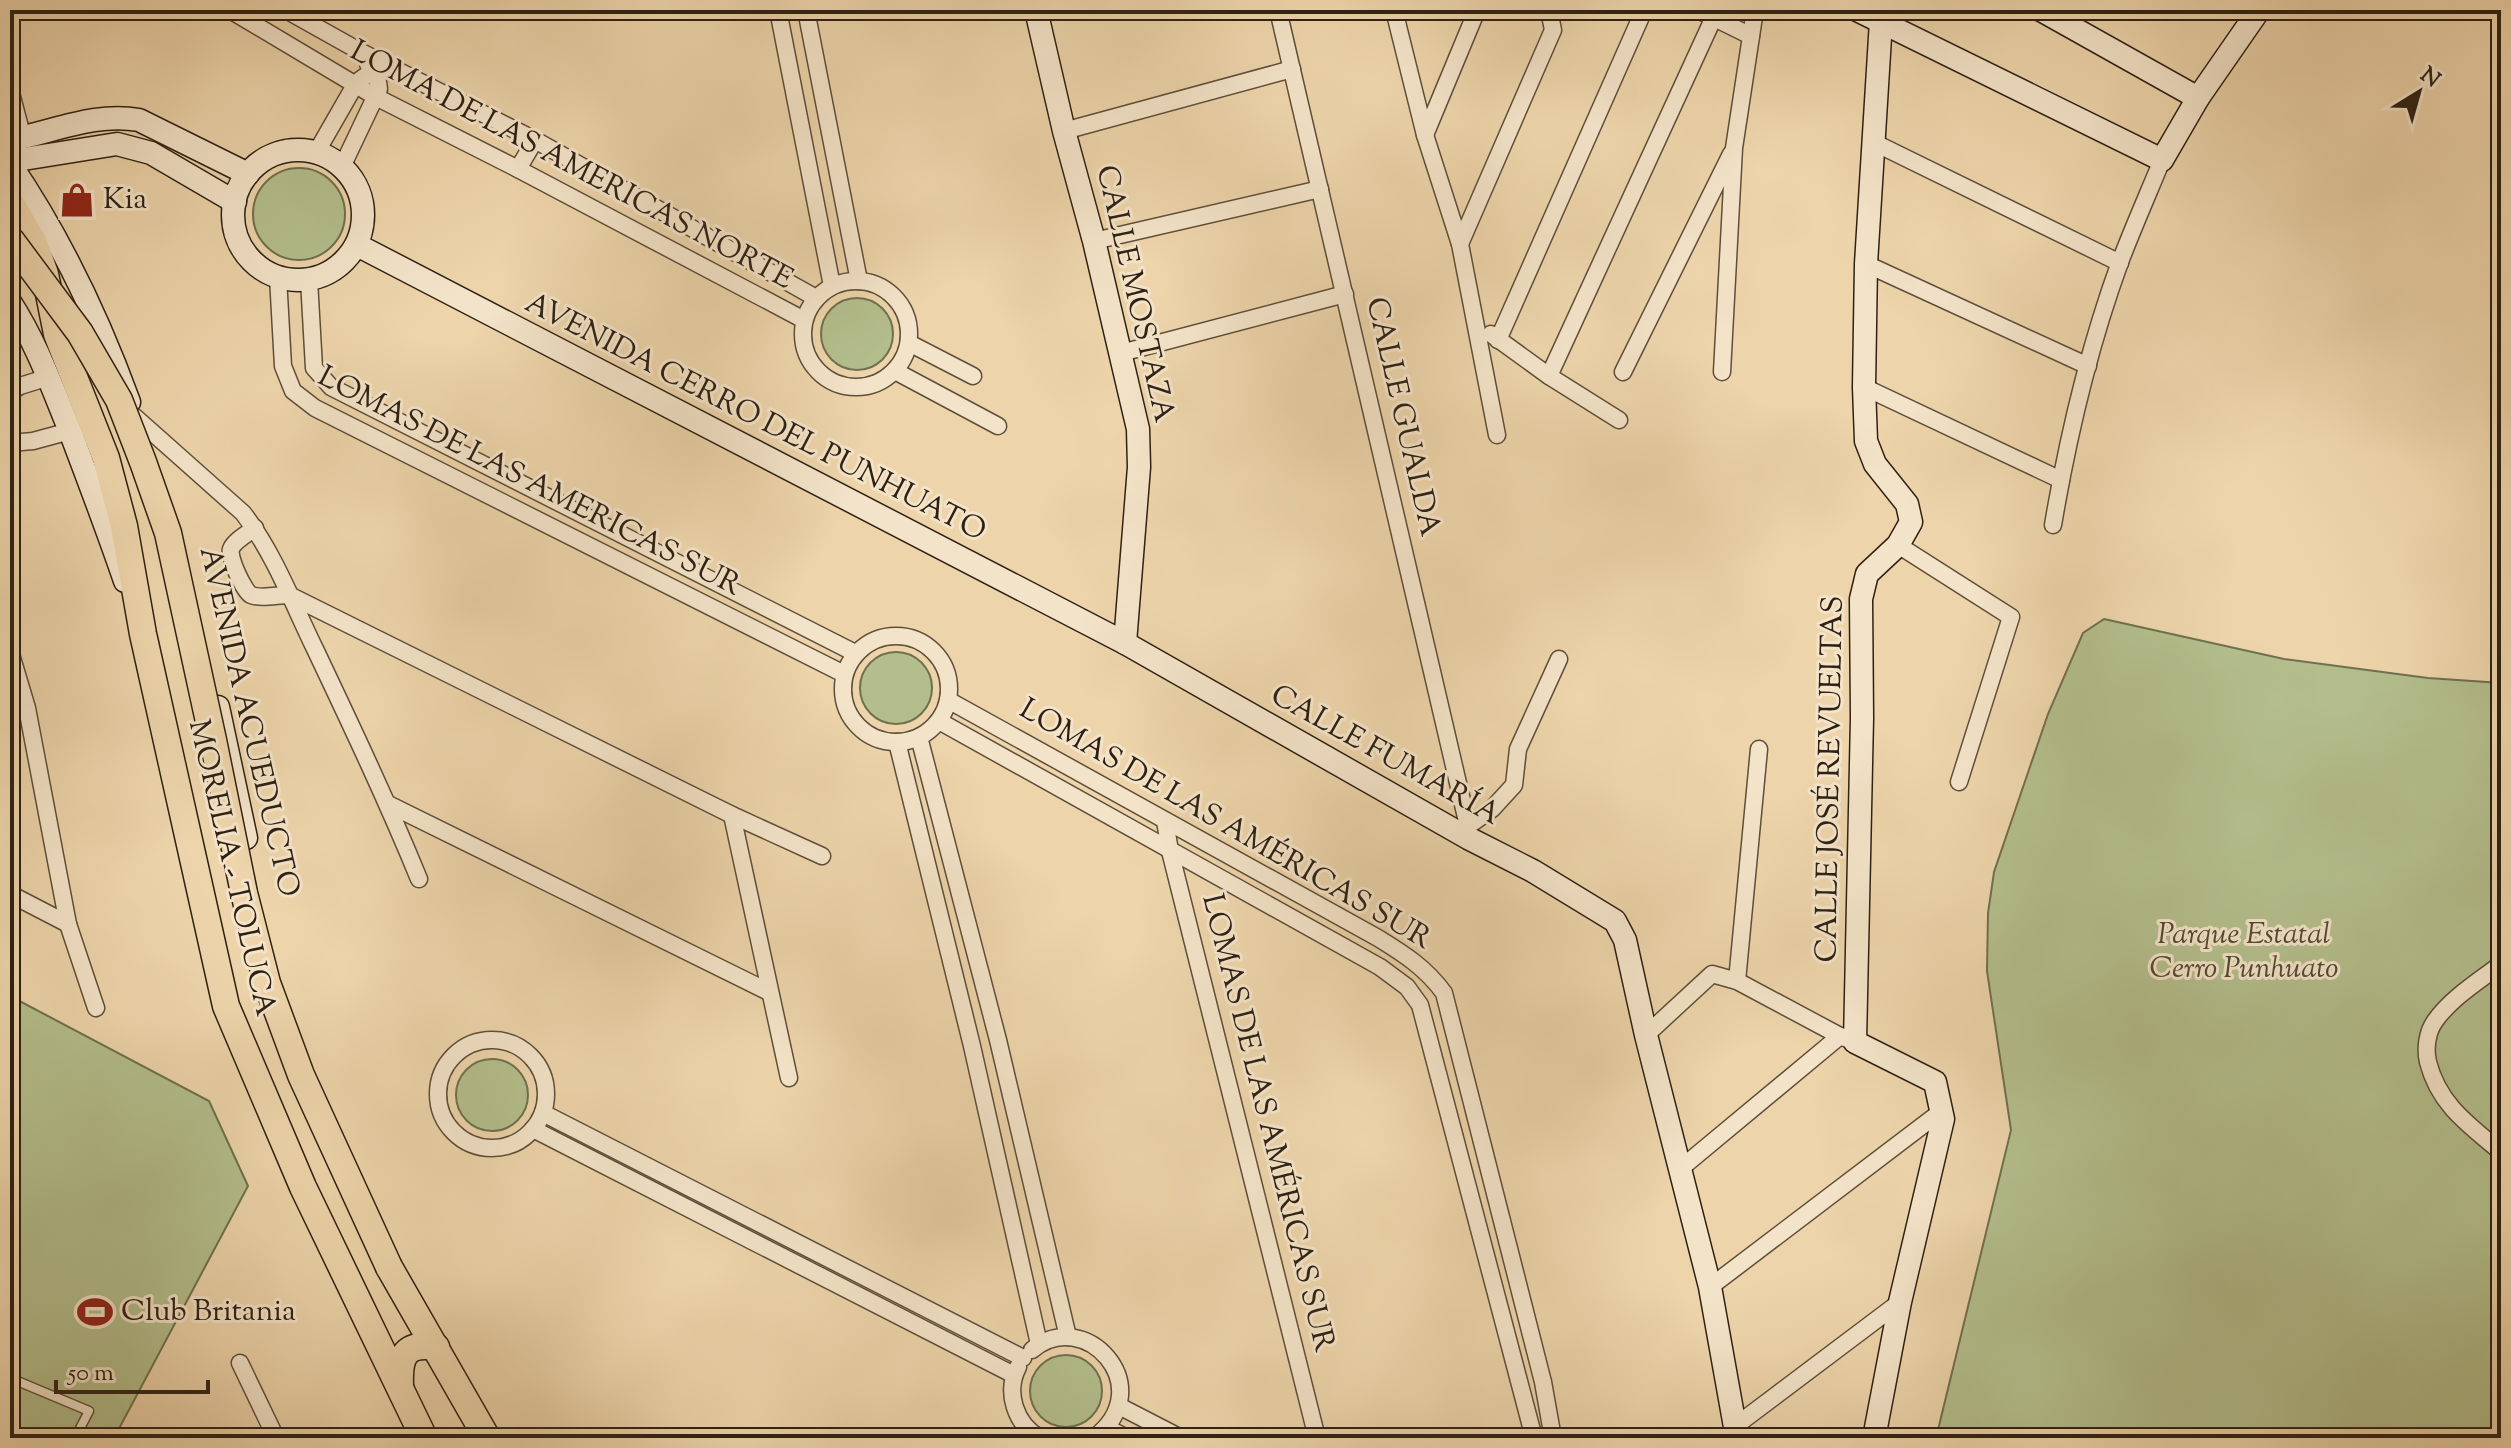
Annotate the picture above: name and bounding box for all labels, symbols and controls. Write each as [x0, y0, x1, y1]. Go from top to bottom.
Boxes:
street label: LOMA DE LAS AMERICAS NORTE [342, 31, 800, 301]
north arrow [2379, 52, 2459, 132]
text: N [2413, 60, 2446, 97]
street label: CALLE MOSTAZA [1084, 161, 1184, 427]
place label: Kia [103, 179, 147, 222]
shop icon: Kia [58, 181, 96, 219]
street label: AVENIDA CERRO DEL PUNHUATO [517, 283, 993, 553]
street label: CALLE GUALDA [1354, 293, 1450, 541]
street label: LOMAS DE LAS AMERICAS SUR [310, 356, 749, 608]
street label: AVENIDA ACUEDUCTO [187, 543, 309, 901]
street label: CALLE JOSÉ REVUELTAS [1806, 595, 1856, 963]
street label: CALLE FUMARÍA [1262, 675, 1508, 837]
street label: LOMAS DE LAS AMÉRICAS SUR [1011, 689, 1440, 961]
street label: MORELIA - TOLUCA [176, 715, 286, 1021]
street label: LOMAS DE LAS AMÉRICAS SUR [1189, 890, 1345, 1357]
park label: Parque Estatal Cerro Punhuato [2150, 914, 2339, 991]
place label: Club Britania [121, 1291, 296, 1334]
sports icon: Club Britania [76, 1293, 114, 1331]
scale bar [56, 1344, 208, 1394]
text: 50 m [66, 1357, 114, 1391]

